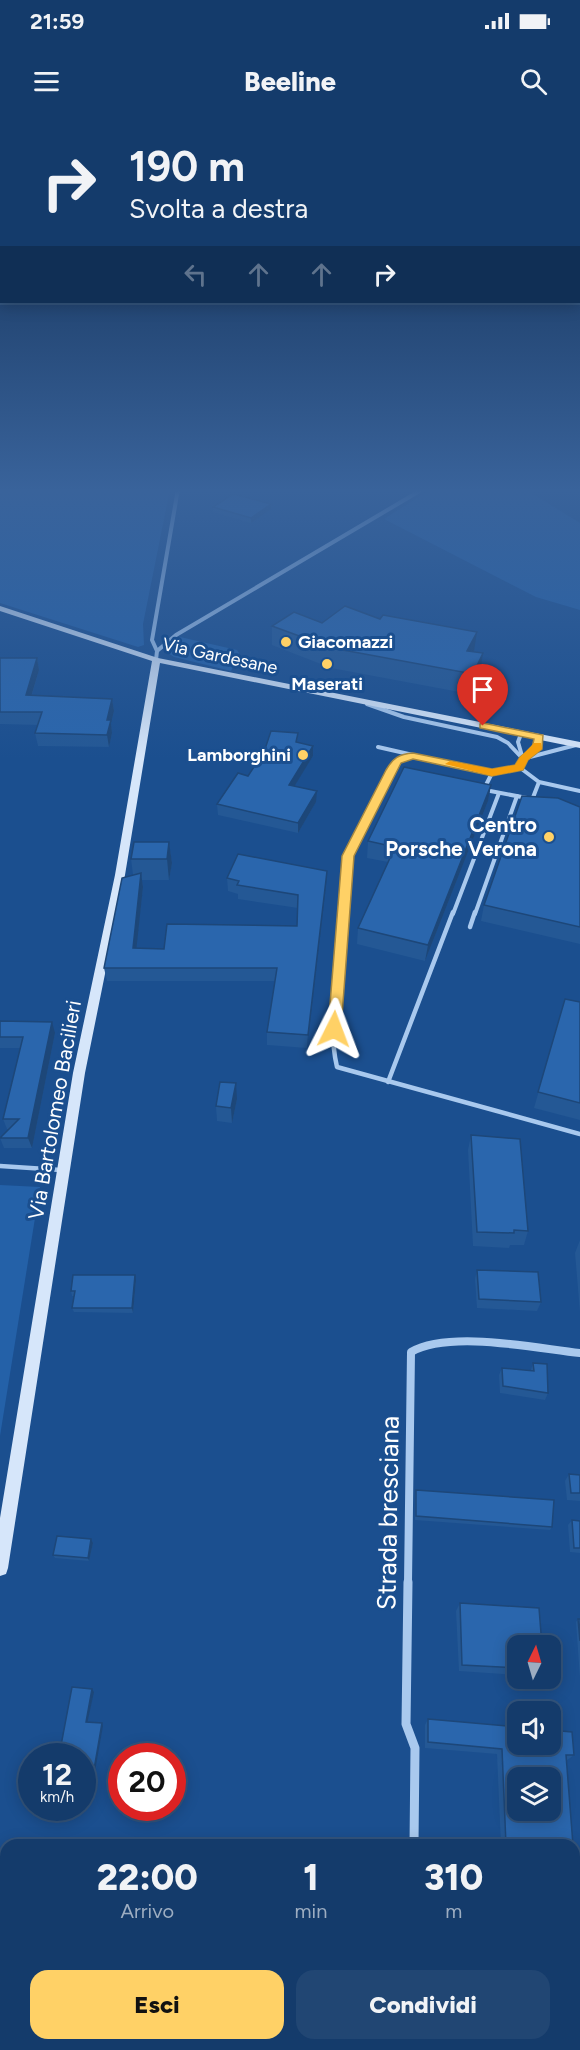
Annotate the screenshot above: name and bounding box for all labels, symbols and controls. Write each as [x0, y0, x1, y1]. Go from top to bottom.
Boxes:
text: 21:59 [30, 8, 84, 35]
icon: menu [30, 65, 63, 98]
text: Beeline [244, 65, 336, 98]
icon: search [517, 65, 550, 98]
text: 190 m [129, 141, 245, 192]
icon: right [30, 144, 108, 222]
text: Svolta a destra [129, 192, 308, 225]
icon: left [179, 258, 212, 291]
icon: ahead [242, 258, 275, 291]
icon: ahead [305, 258, 338, 291]
icon: right [368, 258, 401, 291]
place label: Giacomazzi [298, 631, 393, 653]
street label: Via Gardesane [160, 633, 280, 679]
marker: Giacomazzi [279, 635, 293, 649]
marker: Maserati [320, 657, 334, 671]
pin [457, 664, 508, 726]
place label: Maserati [291, 673, 363, 695]
icon: arrive [466, 673, 499, 706]
place label: Lamborghini [187, 744, 291, 766]
marker: Lamborghini [296, 748, 310, 762]
place label: Centro Porsche Verona [385, 812, 537, 861]
marker: Centro Porsche Verona [542, 830, 556, 844]
position arrow [302, 997, 366, 1061]
street label: Via Bartolomeo Bacilieri [23, 998, 86, 1222]
street label: Strada bresciana [370, 1416, 406, 1610]
north arrow [507, 1635, 561, 1689]
map controls [507, 1635, 561, 1821]
button: sound [507, 1701, 561, 1755]
speed limit sign: 20 [108, 1743, 186, 1821]
text: 12 [42, 1756, 72, 1793]
button: layers [507, 1767, 561, 1821]
text: km/h [40, 1788, 74, 1806]
text: 22:00 [97, 1856, 198, 1899]
text: 1 [303, 1856, 319, 1899]
text: 310 [424, 1856, 483, 1899]
text: Arrivo [121, 1899, 174, 1923]
text: min [295, 1899, 327, 1923]
text: m [445, 1899, 462, 1923]
button: Esci [30, 1970, 284, 2039]
button: Condividi [296, 1970, 550, 2039]

